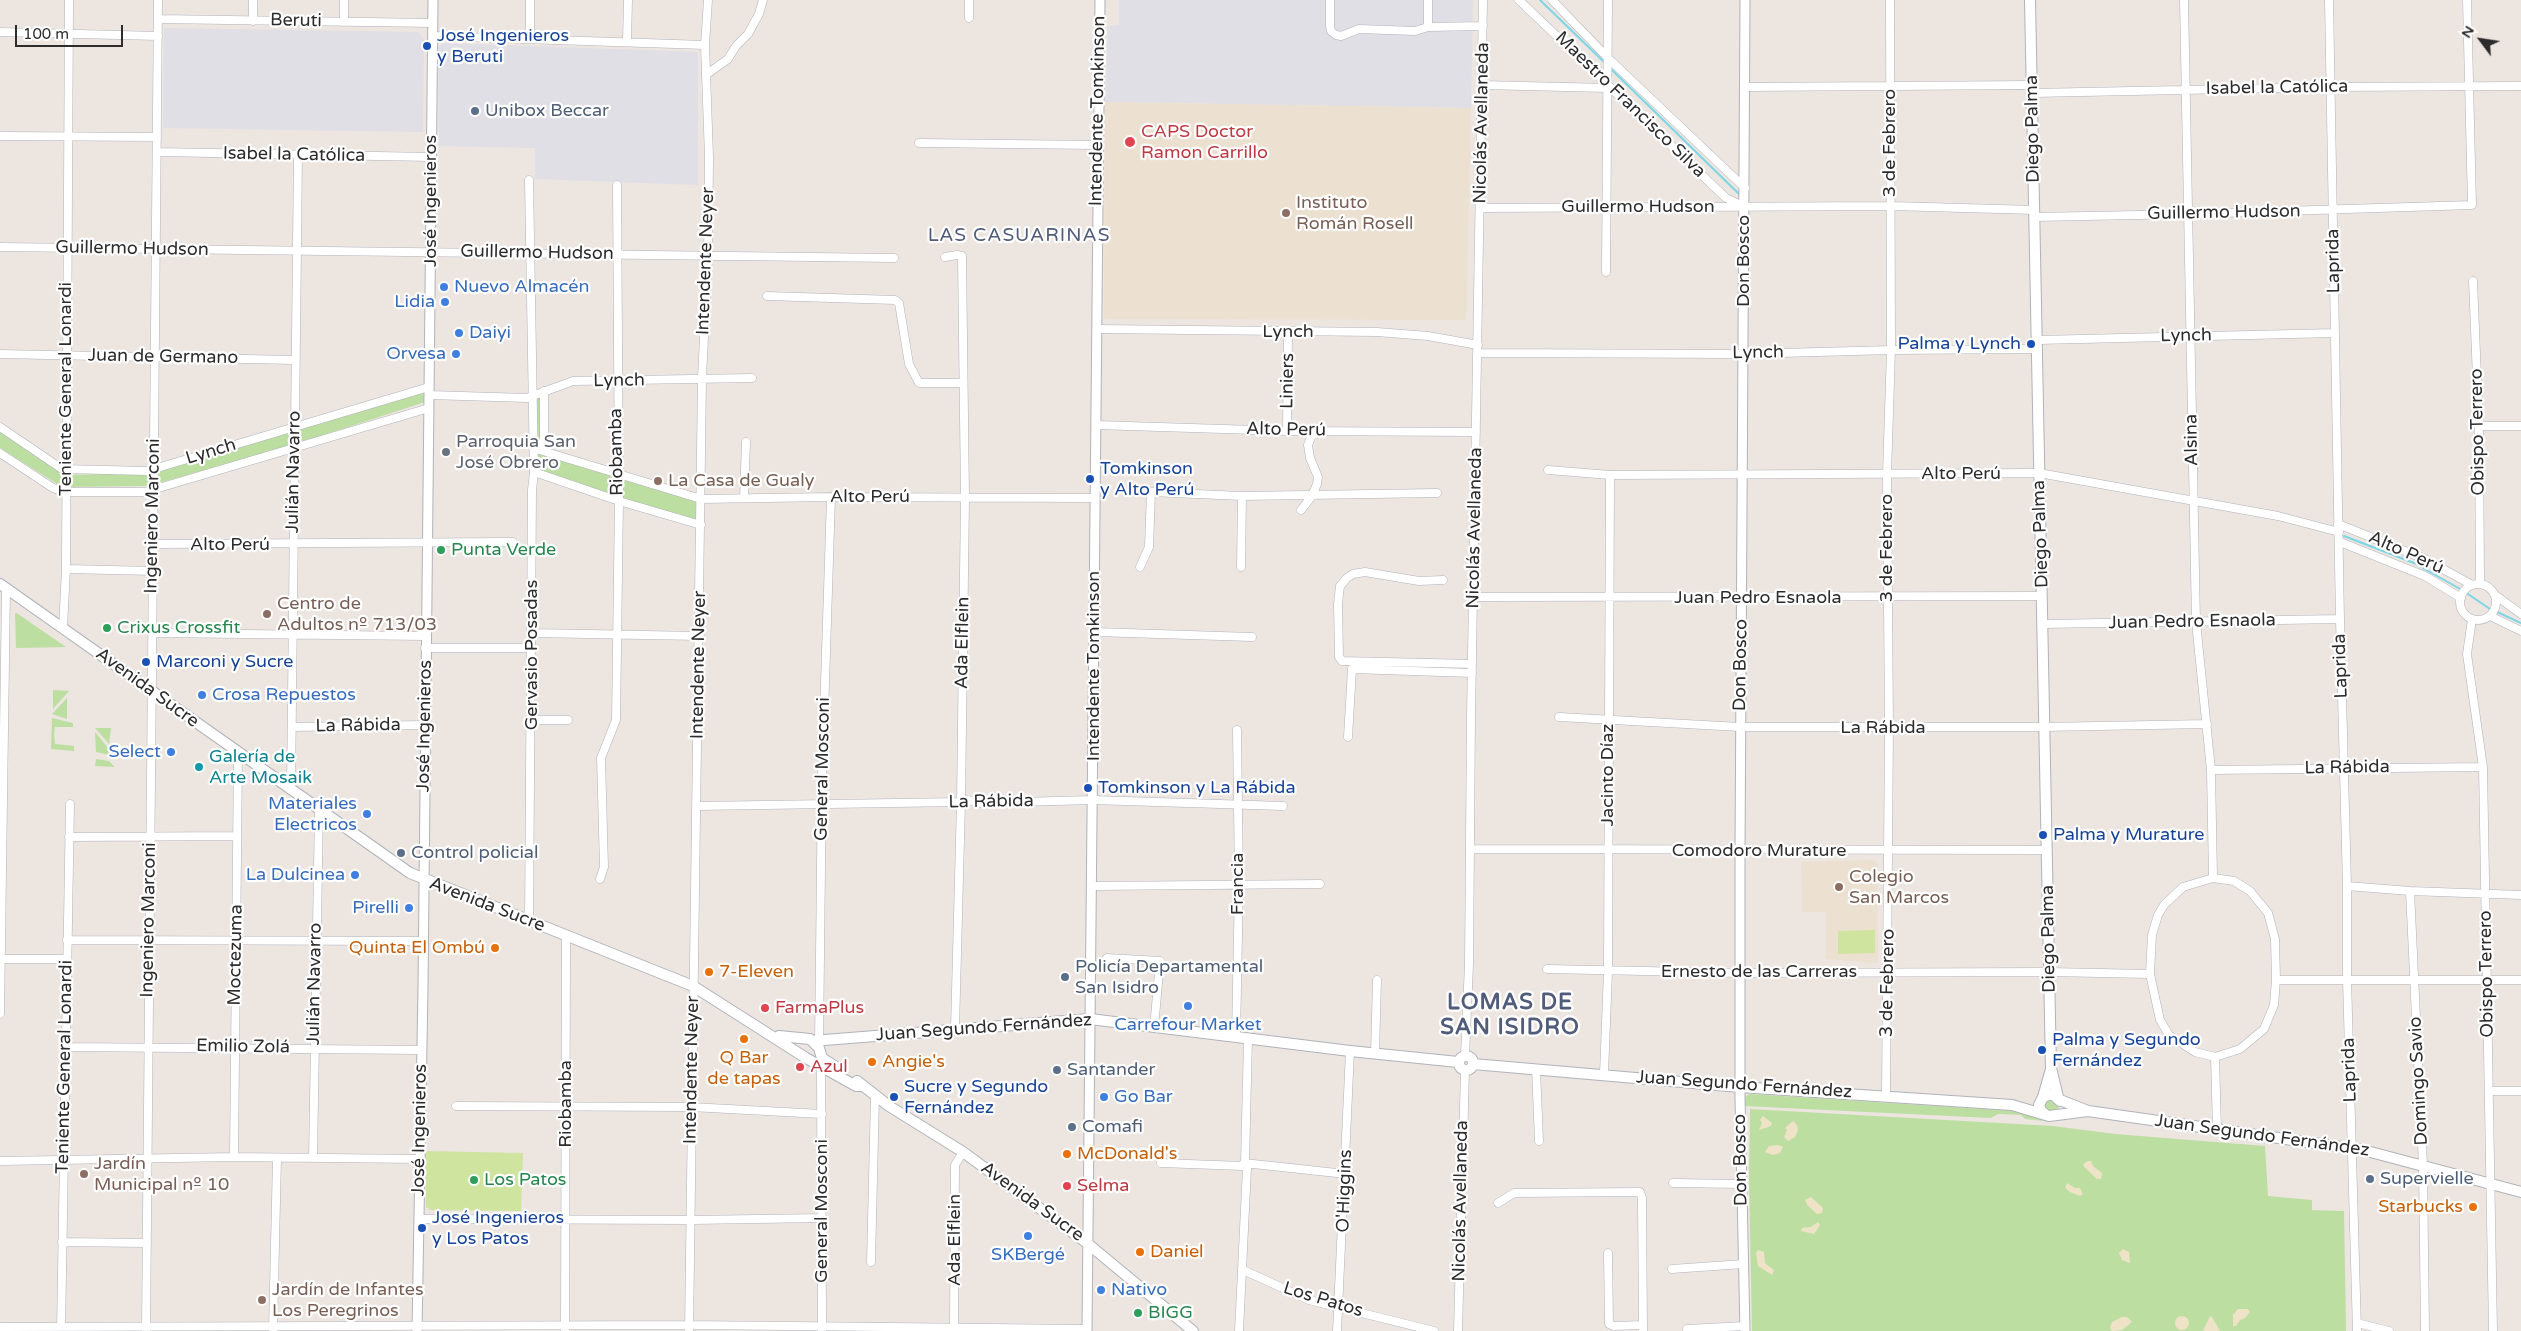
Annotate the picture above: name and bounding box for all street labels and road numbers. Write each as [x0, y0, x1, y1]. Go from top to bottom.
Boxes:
street label: Beruti [270, 10, 322, 32]
street label: Intendente Tomkinson [1086, 16, 1110, 206]
street label: Maestro Francisco Silva [1550, 27, 1710, 183]
street label: Nicolás Avellaneda [1470, 42, 1494, 204]
street label: Diego Palma [2021, 75, 2045, 183]
street label: Isabel la Católica [2206, 76, 2348, 100]
street label: 3 de Febrero [1879, 89, 1901, 197]
street label: José Ingenieros [420, 135, 442, 267]
street label: Isabel la Católica [223, 143, 365, 167]
street label: Intendente Neyer [693, 186, 719, 336]
street label: Guillermo Hudson [1561, 196, 1715, 218]
street label: Guillermo Hudson [2147, 201, 2301, 225]
street label: Don Bosco [1733, 215, 1755, 307]
street label: Laprida [2323, 228, 2345, 294]
street label: Guillermo Hudson [55, 237, 209, 261]
street label: Guillermo Hudson [460, 241, 614, 265]
street label: Teniente General Lonardi [55, 282, 77, 496]
street label: Lynch [1262, 321, 1314, 343]
street label: Lynch [2160, 325, 2212, 347]
street label: Lynch [1732, 342, 1784, 364]
street label: Juan de Germano [88, 345, 238, 369]
street label: Liniers [1277, 353, 1299, 409]
street label: Obispo Terrero [2466, 368, 2490, 496]
street label: Lynch [593, 370, 645, 392]
street label: Riobamba [605, 408, 629, 496]
street label: Julián Navarro [282, 411, 306, 533]
street label: Alsina [2181, 414, 2203, 466]
street label: Alto Perú [1246, 419, 1326, 441]
street label: Lynch [183, 434, 239, 470]
street label: Ingeniero Marconi [141, 438, 165, 594]
street label: Nicolás Avellaneda [1463, 447, 1487, 609]
street label: Alto Perú [1921, 463, 2001, 485]
street label: Diego Palma [2028, 480, 2054, 588]
street label: Alto Perú [830, 486, 910, 508]
street label: 3 de Febrero [1876, 494, 1898, 602]
street label: Alto Perú [2365, 527, 2447, 579]
street label: Alto Perú [190, 534, 270, 556]
street label: Intendente Tomkinson [1083, 571, 1105, 761]
street label: Gervasio Posadas [521, 580, 543, 730]
street label: Juan Pedro Esnaola [1674, 587, 1842, 609]
street label: Intendente Neyer [687, 591, 711, 739]
street label: Ada Elflein [951, 597, 975, 689]
street label: Juan Pedro Esnaola [2108, 610, 2276, 634]
street label: Don Bosco [1729, 619, 1753, 711]
street label: Laprida [2329, 633, 2353, 699]
street label: Avenida Sucre [91, 643, 203, 733]
street label: José Ingenieros [413, 660, 437, 792]
street label: General Mosconi [811, 697, 835, 841]
street label: La Rábida [315, 714, 401, 738]
street label: La Rábida [1840, 717, 1926, 739]
street label: Jacinto Díaz [1597, 724, 1619, 826]
street label: La Rábida [2304, 756, 2390, 780]
street label: La Rábida [948, 790, 1034, 814]
street label: Comodoro Murature [1672, 840, 1846, 862]
street label: Ingeniero Marconi [137, 842, 161, 998]
street label: Francia [1227, 853, 1249, 915]
street label: Avenida Sucre [426, 873, 548, 937]
street label: Diego Palma [2037, 885, 2061, 993]
street label: Moctezuma [224, 904, 248, 1006]
street label: Obispo Terrero [2475, 910, 2499, 1038]
street label: Julián Navarro [303, 923, 327, 1045]
street label: 3 de Febrero [1876, 929, 1900, 1037]
street label: Teniente General Lonardi [52, 960, 78, 1174]
street label: Ernesto de las Carreras [1661, 961, 1857, 983]
street label: Intendente Neyer [680, 996, 704, 1144]
street label: Juan Segundo Fernández [875, 1010, 1093, 1046]
street label: Domingo Savio [2405, 1016, 2433, 1146]
street label: Emilio Zolá [196, 1035, 290, 1059]
street label: Laprida [2338, 1037, 2362, 1103]
street label: Riobamba [555, 1060, 577, 1148]
street label: José Ingenieros [408, 1064, 432, 1196]
street label: Juan Segundo Fernández [1635, 1067, 1853, 1103]
street label: Juan Segundo Fernández [2153, 1110, 2371, 1162]
street label: Don Bosco [1729, 1114, 1753, 1206]
street label: Nicolás Avellaneda [1449, 1120, 1473, 1282]
street label: General Mosconi [811, 1139, 833, 1283]
street label: O'Higgins [1333, 1149, 1357, 1233]
street label: Avenida Sucre [976, 1157, 1088, 1247]
street label: Ada Elflein [944, 1194, 966, 1286]
street label: Los Patos [1280, 1278, 1366, 1322]

